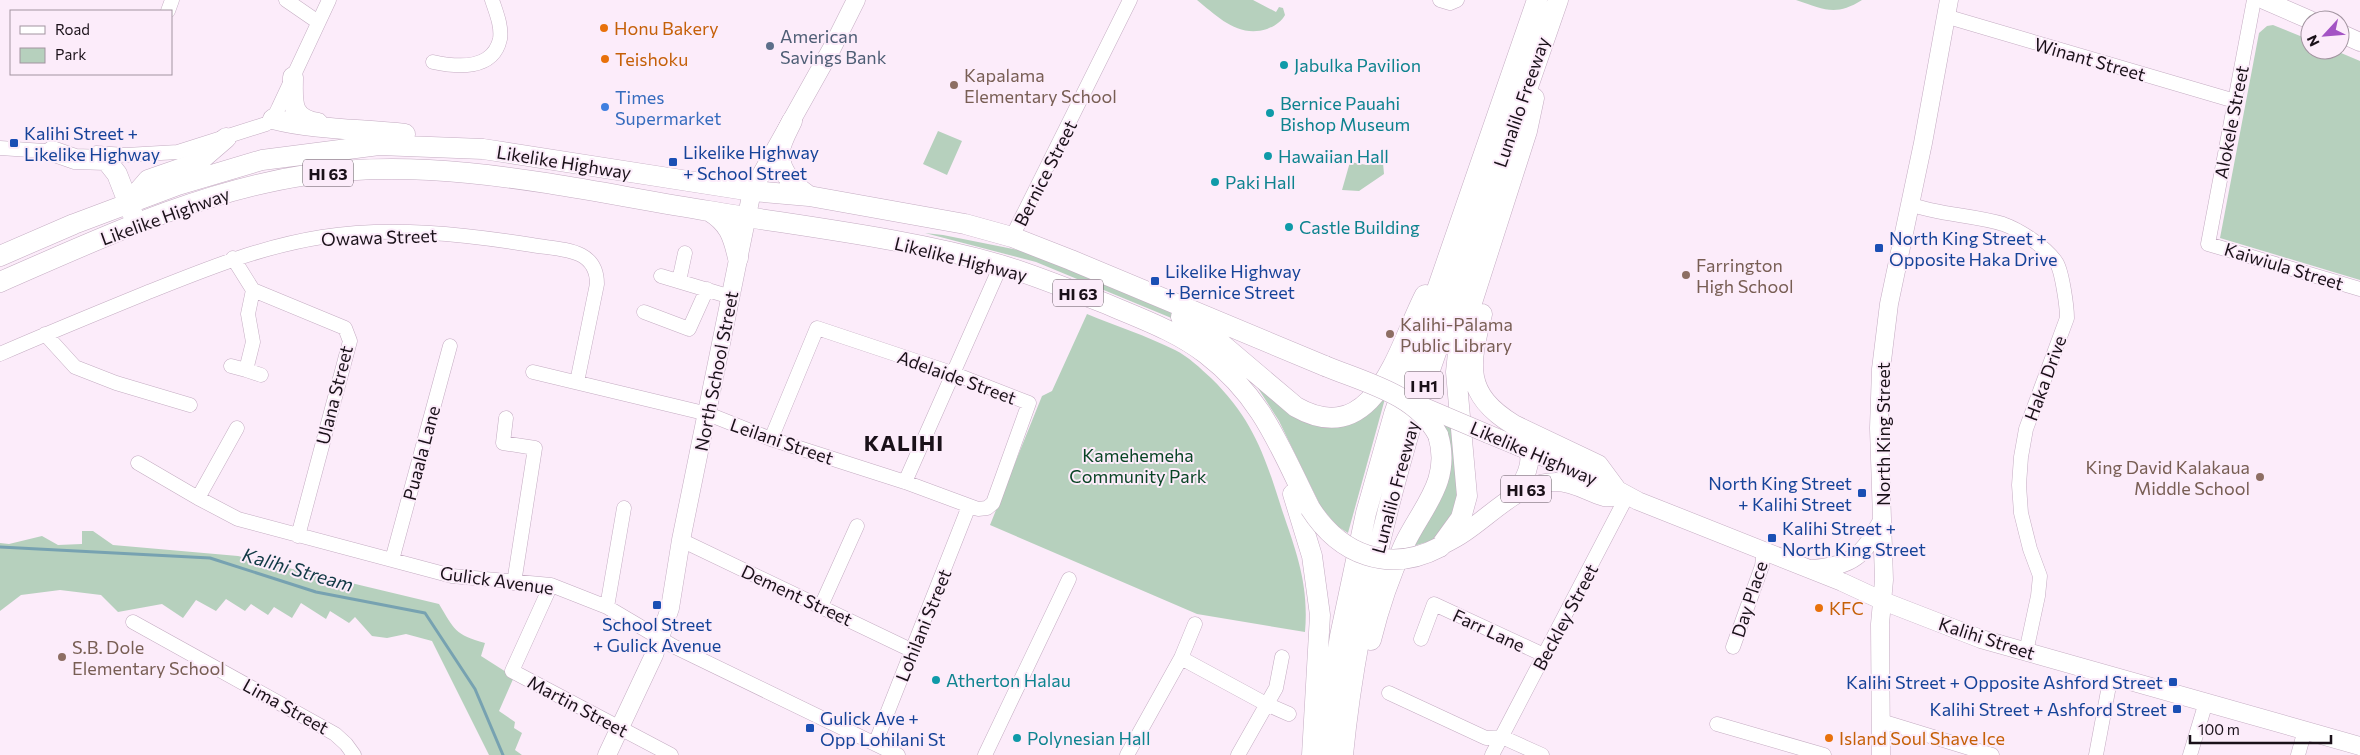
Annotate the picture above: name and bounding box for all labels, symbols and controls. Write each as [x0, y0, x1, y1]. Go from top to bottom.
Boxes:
legend [10, 10, 172, 75]
north arrow [2300, 10, 2350, 60]
place label: Honu Bakery [614, 17, 718, 39]
text: Road [55, 20, 90, 38]
marker: Honu Bakery [598, 22, 610, 34]
place label: American Savings Bank [780, 25, 887, 68]
text: N [2303, 32, 2323, 49]
street label: Winant Street [2032, 33, 2148, 85]
street label: Lunalilo Freeway [1488, 34, 1554, 170]
marker: American Savings Bank [764, 40, 776, 52]
text: Park [55, 45, 86, 63]
place label: Teishoku [615, 48, 688, 70]
marker: Teishoku [599, 53, 611, 65]
place label: Jabulka Pavilion [1294, 54, 1421, 76]
marker: Jabulka Pavilion [1278, 59, 1290, 71]
street label: Alokele Street [2209, 63, 2253, 181]
place label: Kapalama Elementary School [964, 64, 1117, 107]
marker: Kapalama Elementary School [948, 79, 960, 91]
place label: Times Supermarket [615, 86, 721, 129]
place label: Bernice Pauahi Bishop Museum [1280, 92, 1410, 135]
marker: Times Supermarket [599, 101, 611, 113]
marker: Bernice Pauahi Bishop Museum [1264, 107, 1276, 119]
street label: Bernice Street [1009, 116, 1081, 230]
place label: Kalihi Street + Likelike Highway [24, 122, 160, 165]
marker: Kalihi Street + Likelike Highway [8, 137, 20, 149]
street label: Likelike Highway [495, 140, 633, 184]
place label: Likelike Highway + School Street [683, 141, 819, 184]
place label: Hawaiian Hall [1278, 145, 1389, 167]
marker: Hawaiian Hall [1262, 150, 1274, 162]
marker: Likelike Highway + School Street [667, 156, 679, 168]
road number: HI 63 [303, 160, 353, 187]
place label: Paki Hall [1225, 171, 1296, 193]
marker: Paki Hall [1209, 176, 1221, 188]
street label: Likelike Highway [97, 182, 233, 250]
place label: Castle Building [1299, 216, 1420, 238]
marker: Castle Building [1283, 221, 1295, 233]
street label: Owawa Street [321, 224, 437, 250]
place label: North King Street + Opposite Haka Drive [1889, 227, 2058, 270]
street label: Likelike Highway [892, 232, 1030, 286]
street label: Kaiwiula Street [2222, 237, 2346, 295]
marker: North King Street + Opposite Haka Drive [1873, 242, 1885, 254]
place label: Farrington High School [1696, 254, 1794, 297]
place label: Likelike Highway + Bernice Street [1165, 260, 1301, 303]
marker: Farrington High School [1680, 269, 1692, 281]
marker: Likelike Highway + Bernice Street [1149, 275, 1161, 287]
road number: HI 63 [1053, 280, 1103, 306]
street label: North School Street [690, 289, 742, 453]
place label: Kalihi-Pālama Public Library [1400, 313, 1513, 356]
marker: Kalihi-Pālama Public Library [1384, 328, 1396, 340]
street label: Haka Drive [2019, 332, 2071, 424]
street label: Ulana Street [311, 343, 357, 447]
street label: Adelaide Street [895, 345, 1019, 409]
street label: North King Street [1872, 362, 1894, 506]
road number: I H1 [1405, 372, 1443, 398]
street label: Puaala Lane [398, 403, 444, 503]
street label: Leilani Street [728, 413, 836, 469]
street label: Likelike Highway [1467, 416, 1601, 490]
street label: Lunalilo Freeway [1367, 418, 1423, 556]
district label: KALIHI [864, 429, 944, 456]
park label: Kamehemeha Community Park [1069, 444, 1207, 487]
place label: King David Kalakaua Middle School [2085, 456, 2250, 499]
marker: King David Kalakaua Middle School [2254, 471, 2266, 483]
place label: North King Street + Kalihi Street [1708, 472, 1852, 515]
road number: HI 63 [1501, 476, 1551, 502]
marker: North King Street + Kalihi Street [1856, 487, 1868, 499]
place label: Kalihi Street + North King Street [1782, 517, 1926, 560]
marker: Kalihi Street + North King Street [1766, 532, 1778, 544]
water label: Kalihi Stream [240, 542, 356, 596]
street label: Day Place [1726, 558, 1772, 640]
street label: Dement Street [738, 560, 856, 630]
street label: Beckley Street [1528, 560, 1602, 674]
street label: Gulick Avenue [439, 561, 555, 599]
street label: Lohilani Street [890, 566, 956, 684]
place label: KFC [1829, 597, 1864, 619]
marker: School Street + Gulick Avenue [651, 599, 663, 611]
marker: KFC [1813, 602, 1825, 614]
street label: Farr Lane [1450, 604, 1528, 656]
street label: Kalihi Street [1936, 612, 2038, 664]
place label: School Street + Gulick Avenue [593, 613, 721, 656]
place label: S.B. Dole Elementary School [72, 636, 225, 679]
marker: S.B. Dole Elementary School [56, 651, 68, 663]
place label: Atherton Halau [946, 669, 1071, 691]
street label: Martin Street [524, 670, 632, 742]
place label: Kalihi Street + Opposite Ashford Street [1846, 671, 2163, 693]
street label: Lima Street [239, 674, 333, 738]
marker: Atherton Halau [930, 674, 942, 686]
marker: Kalihi Street + Opposite Ashford Street [2167, 676, 2179, 688]
place label: Kalihi Street + Ashford Street [1930, 698, 2167, 720]
marker: Kalihi Street + Ashford Street [2171, 703, 2183, 715]
place label: Gulick Ave + Opp Lohilani St [820, 707, 946, 750]
scale bar [2190, 712, 2331, 744]
text: 100 m [2198, 720, 2240, 738]
marker: Gulick Ave + Opp Lohilani St [804, 722, 816, 734]
place label: Polynesian Hall [1027, 727, 1150, 749]
place label: Island Soul Shave Ice [1839, 727, 2005, 749]
marker: Polynesian Hall [1011, 732, 1023, 744]
marker: Island Soul Shave Ice [1823, 732, 1835, 744]

